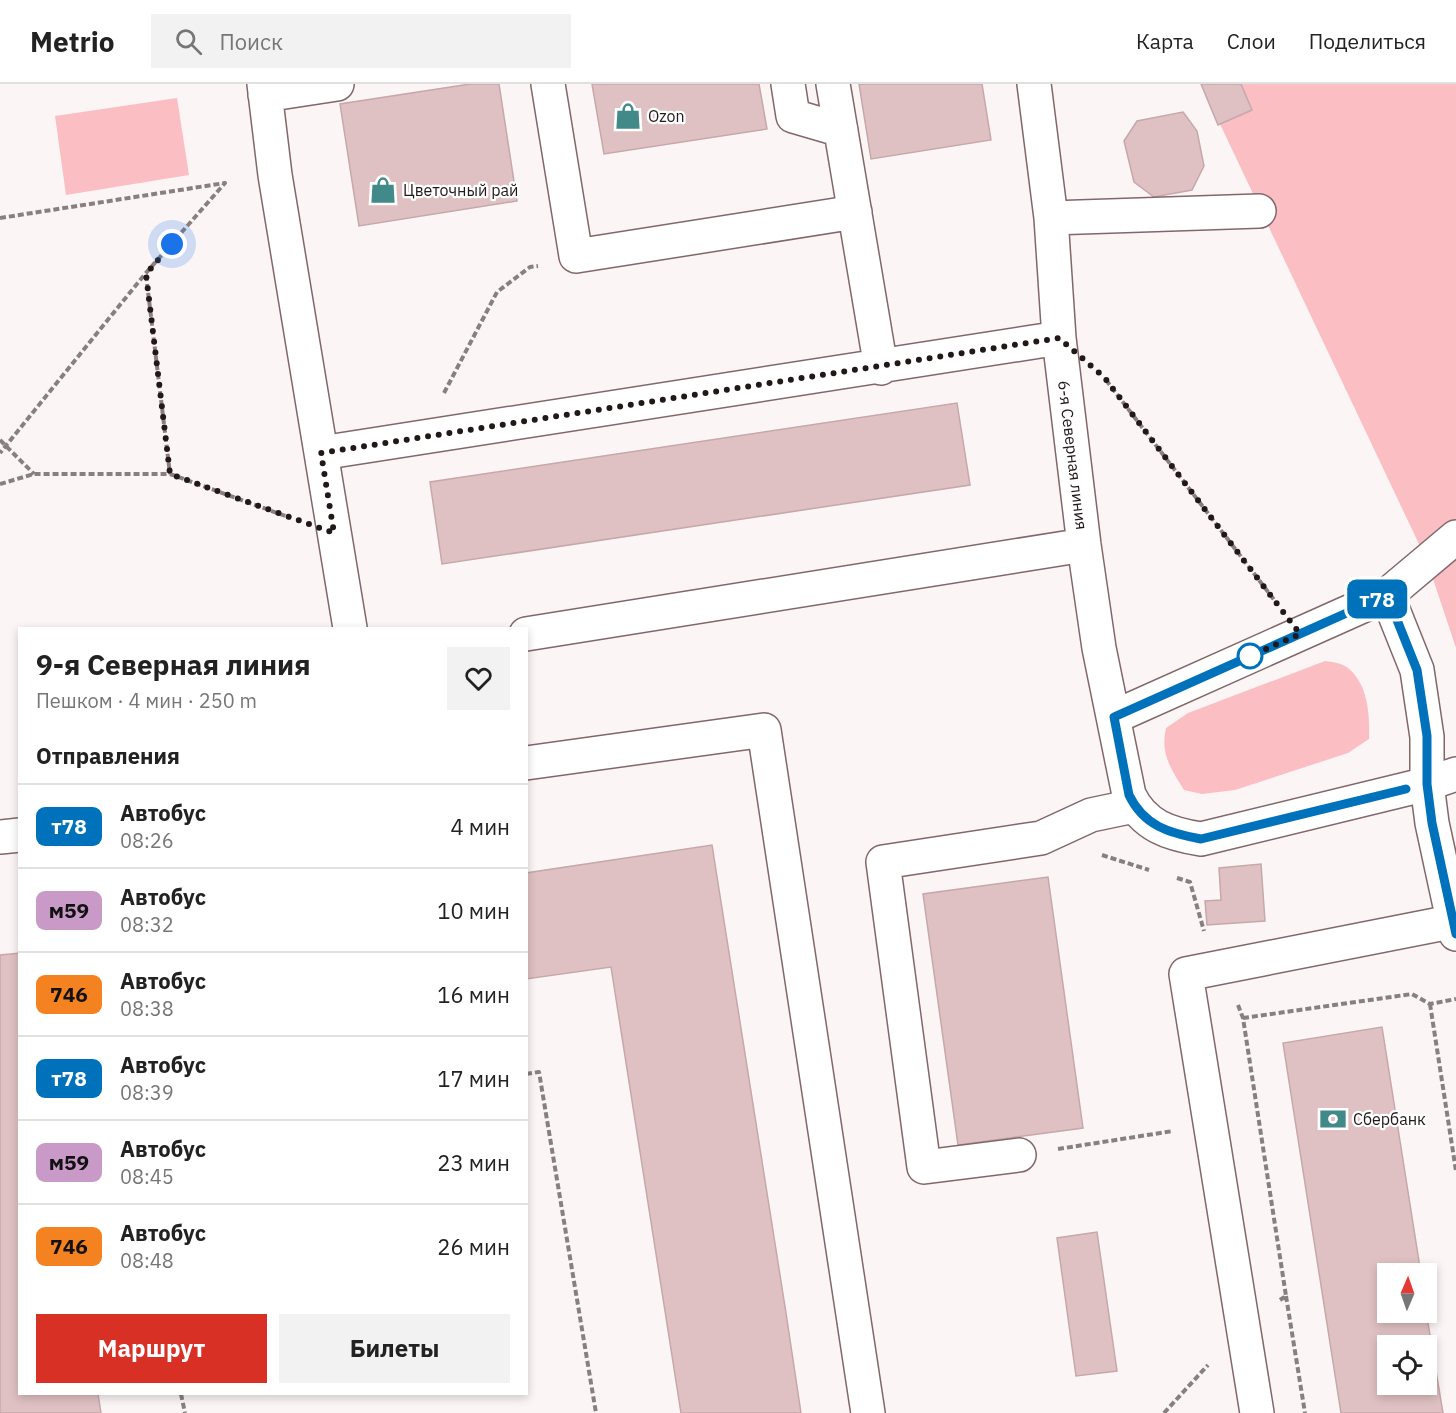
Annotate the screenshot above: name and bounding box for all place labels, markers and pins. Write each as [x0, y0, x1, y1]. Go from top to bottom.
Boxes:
shop icon: Ozon [613, 101, 643, 131]
place label: Ozon [648, 106, 685, 126]
shop icon: Цветочный рай [368, 175, 398, 205]
place label: Цветочный рай [403, 180, 519, 200]
unlabelled marker [1237, 643, 1263, 669]
bank icon: Сбербанк [1318, 1104, 1348, 1134]
place label: Сбербанк [1353, 1109, 1426, 1129]

